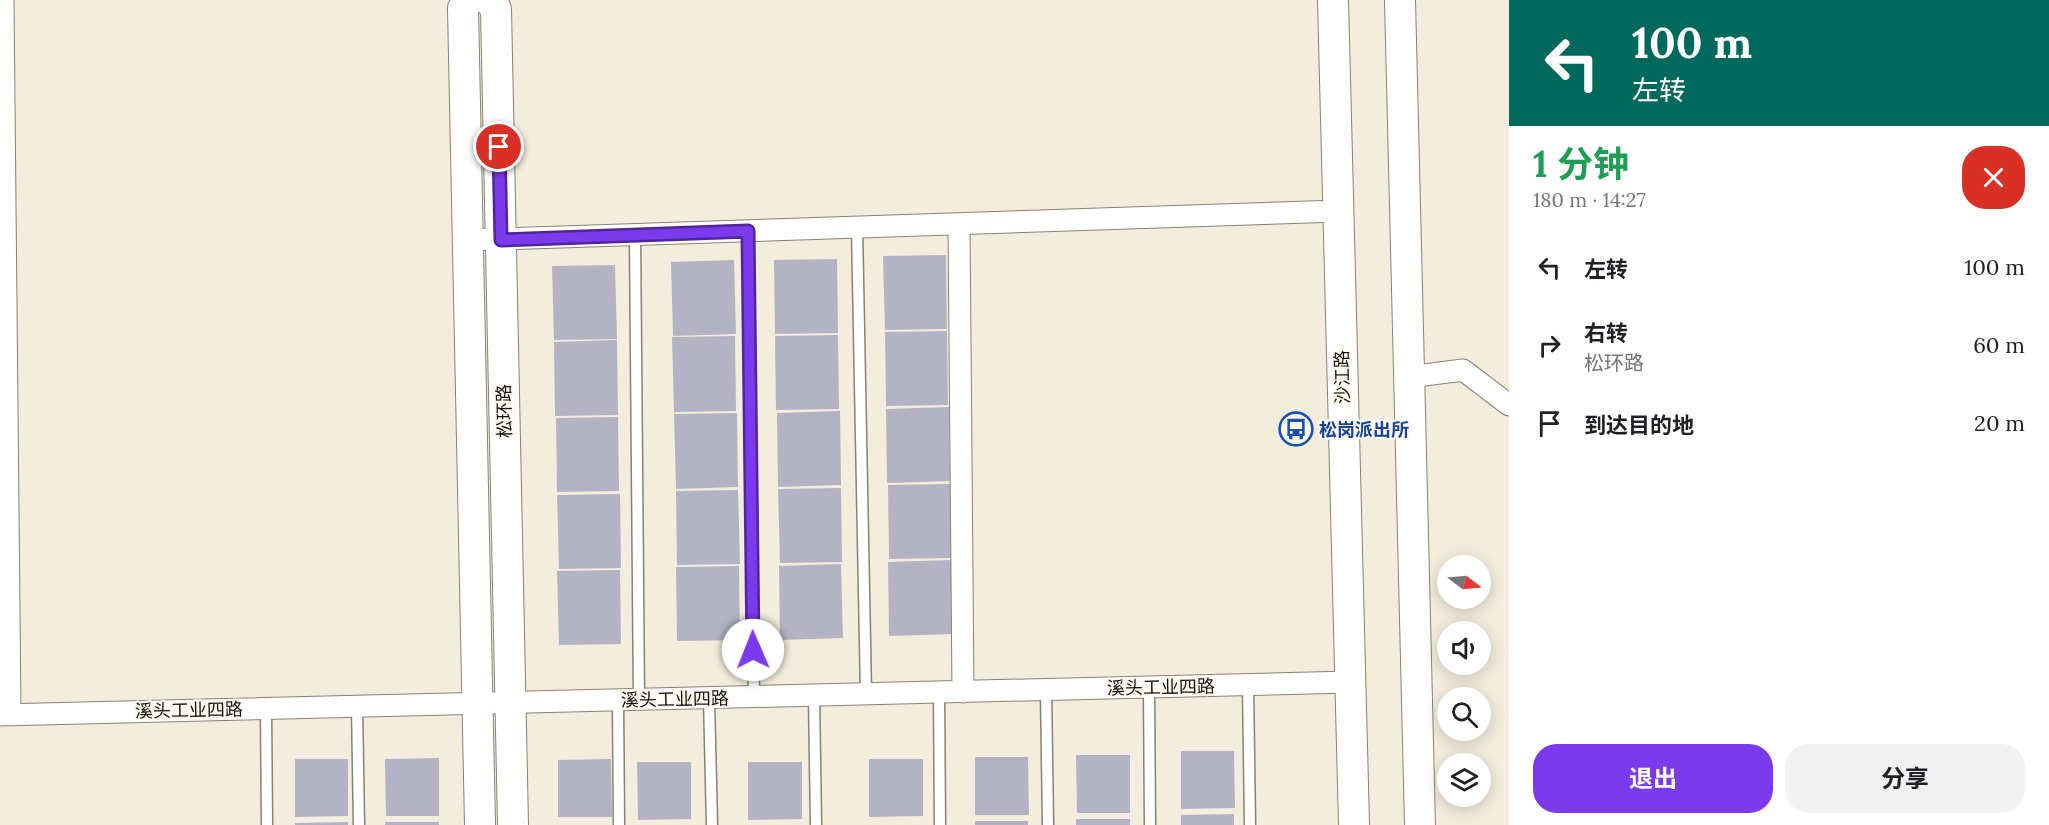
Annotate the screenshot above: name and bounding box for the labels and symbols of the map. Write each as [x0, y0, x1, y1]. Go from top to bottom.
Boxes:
pin [473, 121, 524, 172]
street label: 沙江路 [1330, 350, 1354, 404]
street label: 松环路 [492, 384, 516, 438]
bus stop icon: 松岗派出所 [1278, 411, 1314, 447]
place label: 松岗派出所 [1319, 418, 1409, 441]
north arrow [1437, 555, 1491, 609]
position arrow [721, 618, 785, 682]
street label: 溪头工业四路 [1107, 675, 1215, 699]
street label: 溪头工业四路 [621, 687, 729, 711]
street label: 溪头工业四路 [135, 698, 243, 722]

